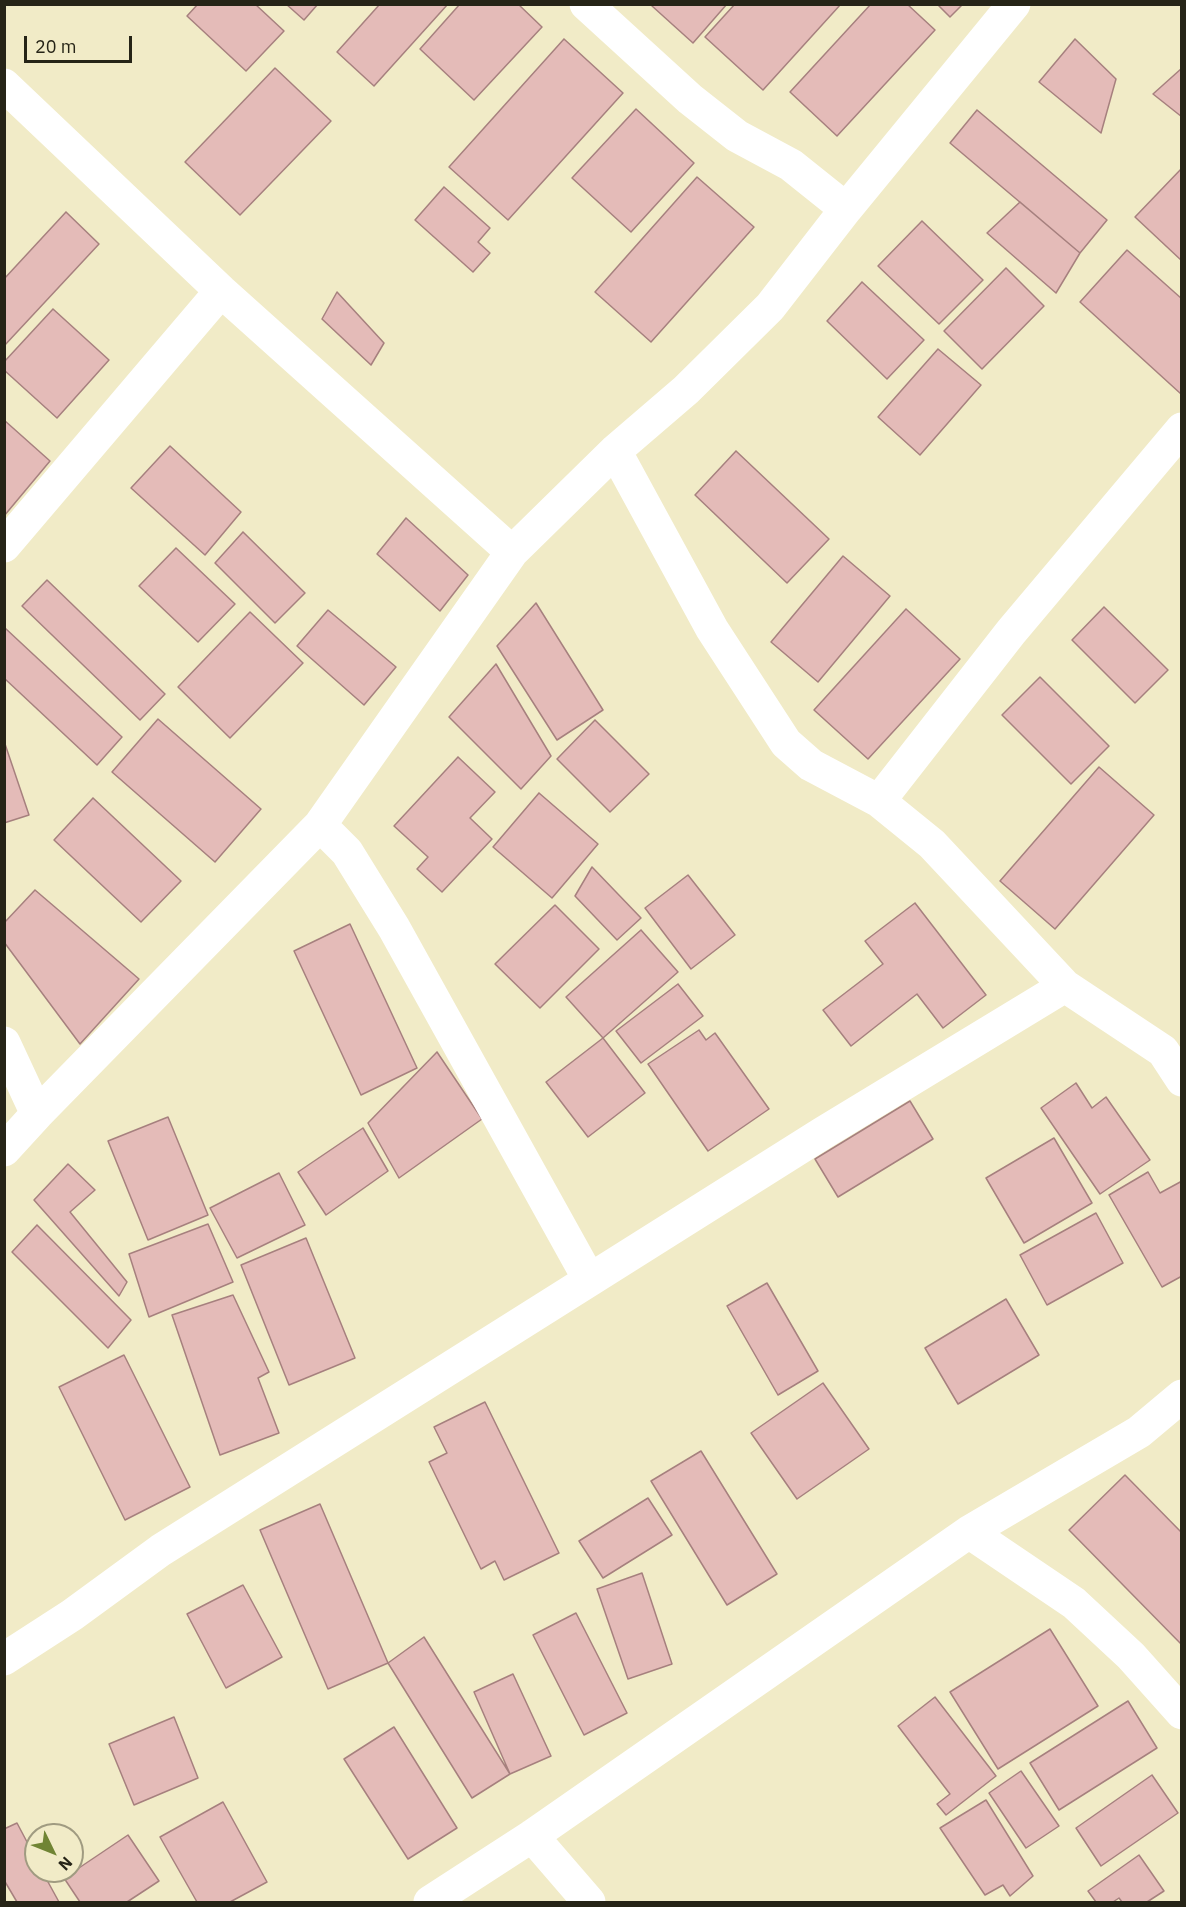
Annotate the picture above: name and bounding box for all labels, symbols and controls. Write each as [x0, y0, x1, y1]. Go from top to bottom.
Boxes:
scale bar [27, 24, 135, 62]
text: 20 m [35, 35, 77, 58]
north arrow [24, 1823, 84, 1883]
text: N [54, 1853, 77, 1875]

